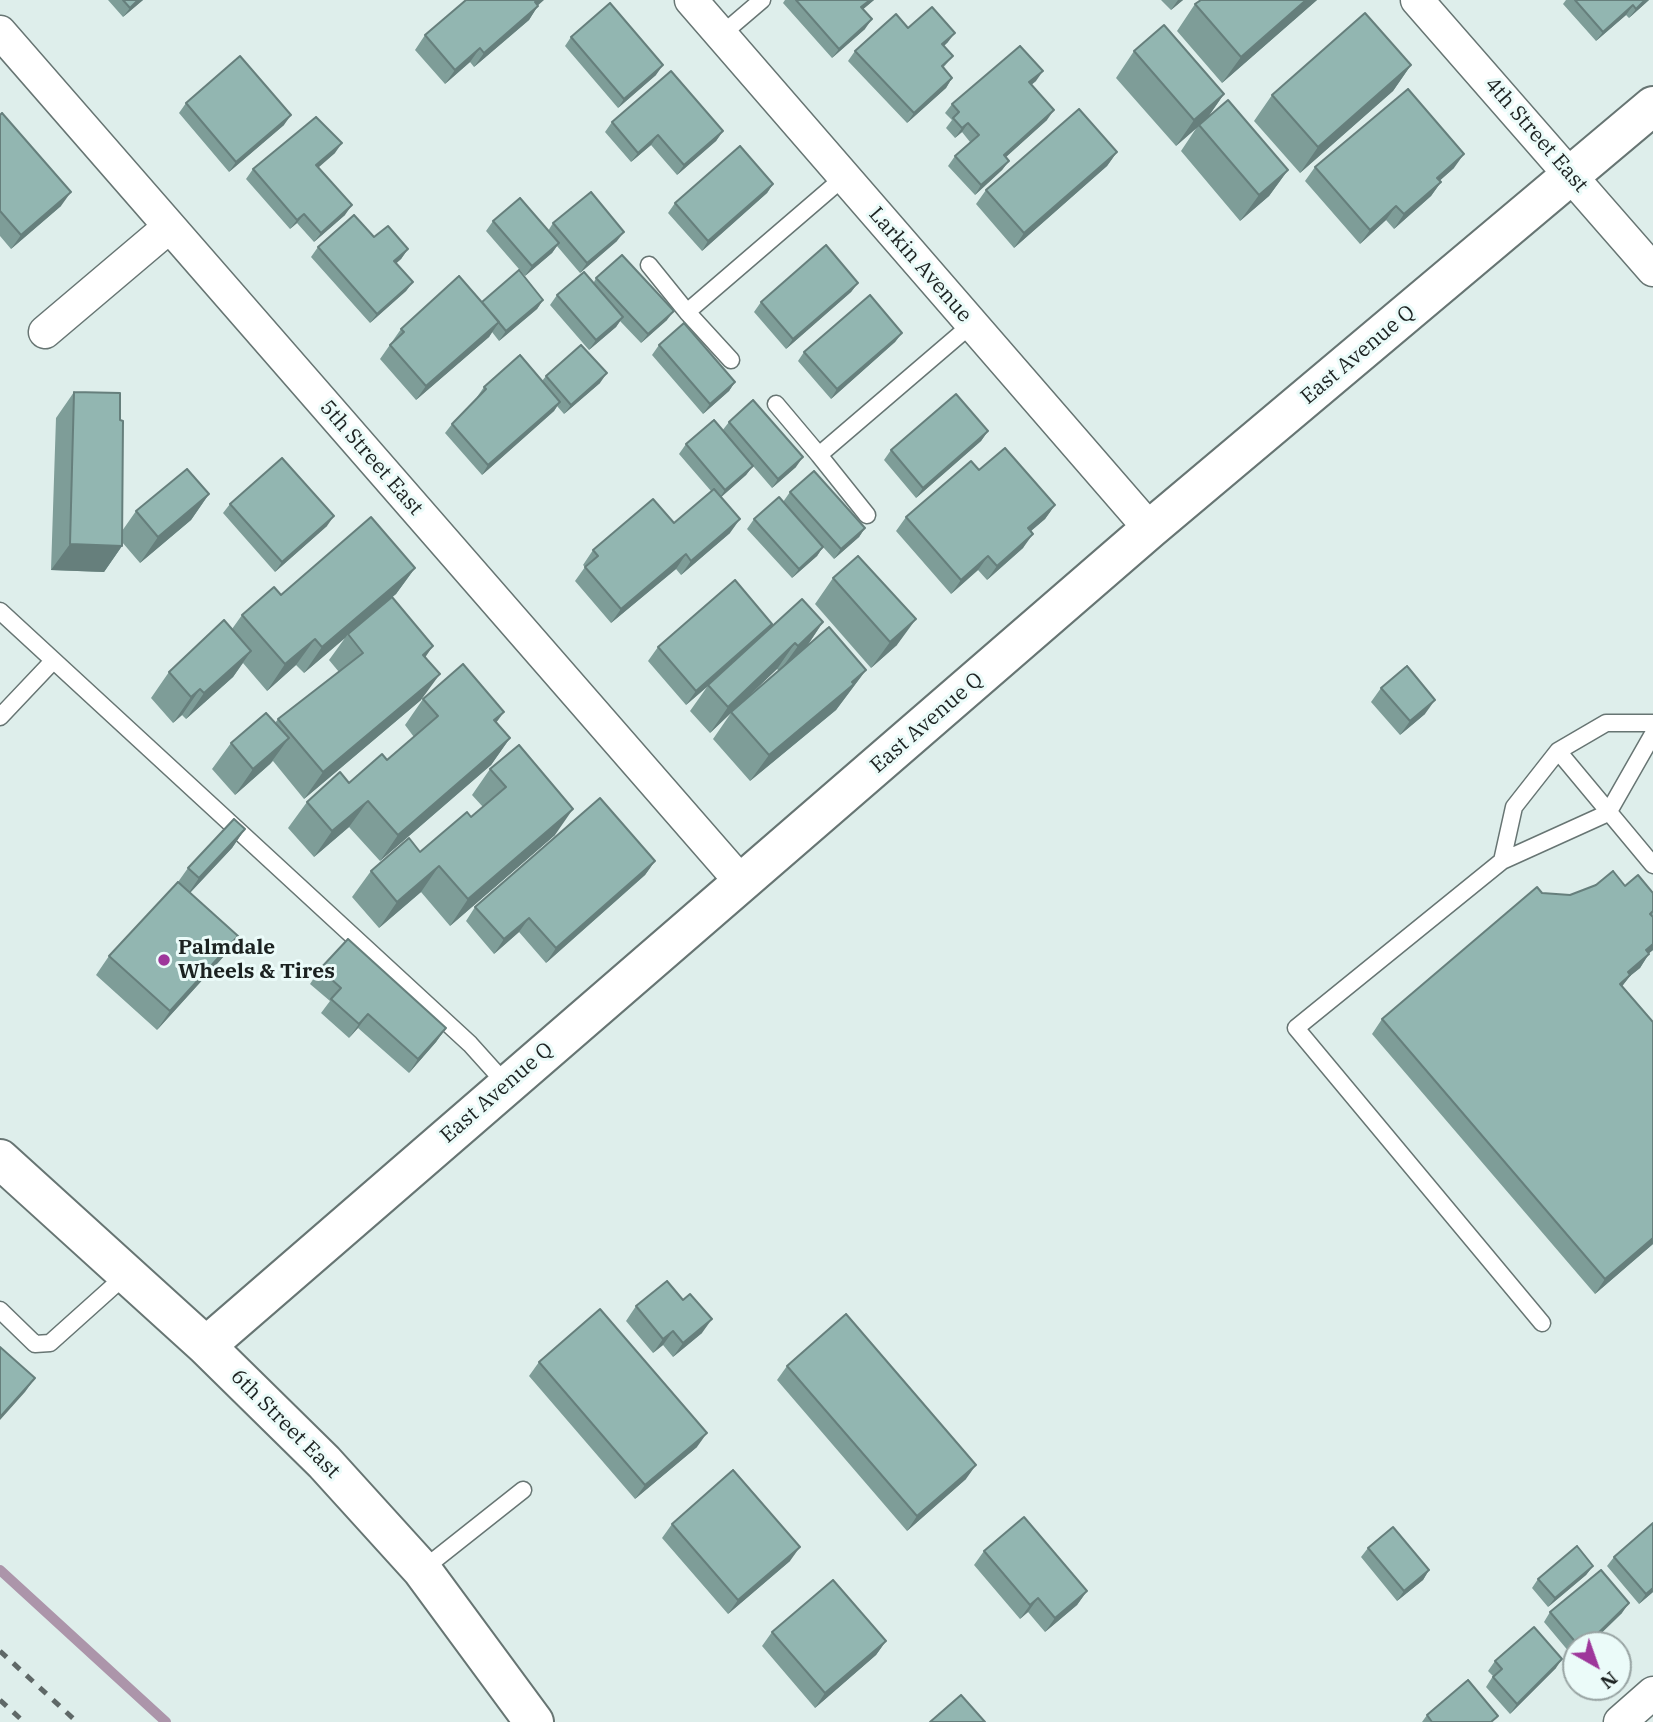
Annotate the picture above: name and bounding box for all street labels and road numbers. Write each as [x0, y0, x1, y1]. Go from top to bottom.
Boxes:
street label: 4th Street East [1479, 72, 1593, 198]
street label: Larkin Avenue [863, 202, 977, 328]
street label: East Avenue Q [1296, 300, 1420, 410]
street label: 5th Street East [314, 395, 428, 521]
street label: East Avenue Q [866, 667, 988, 779]
street label: East Avenue Q [436, 1037, 558, 1149]
street label: 6th Street East [225, 1364, 345, 1484]

